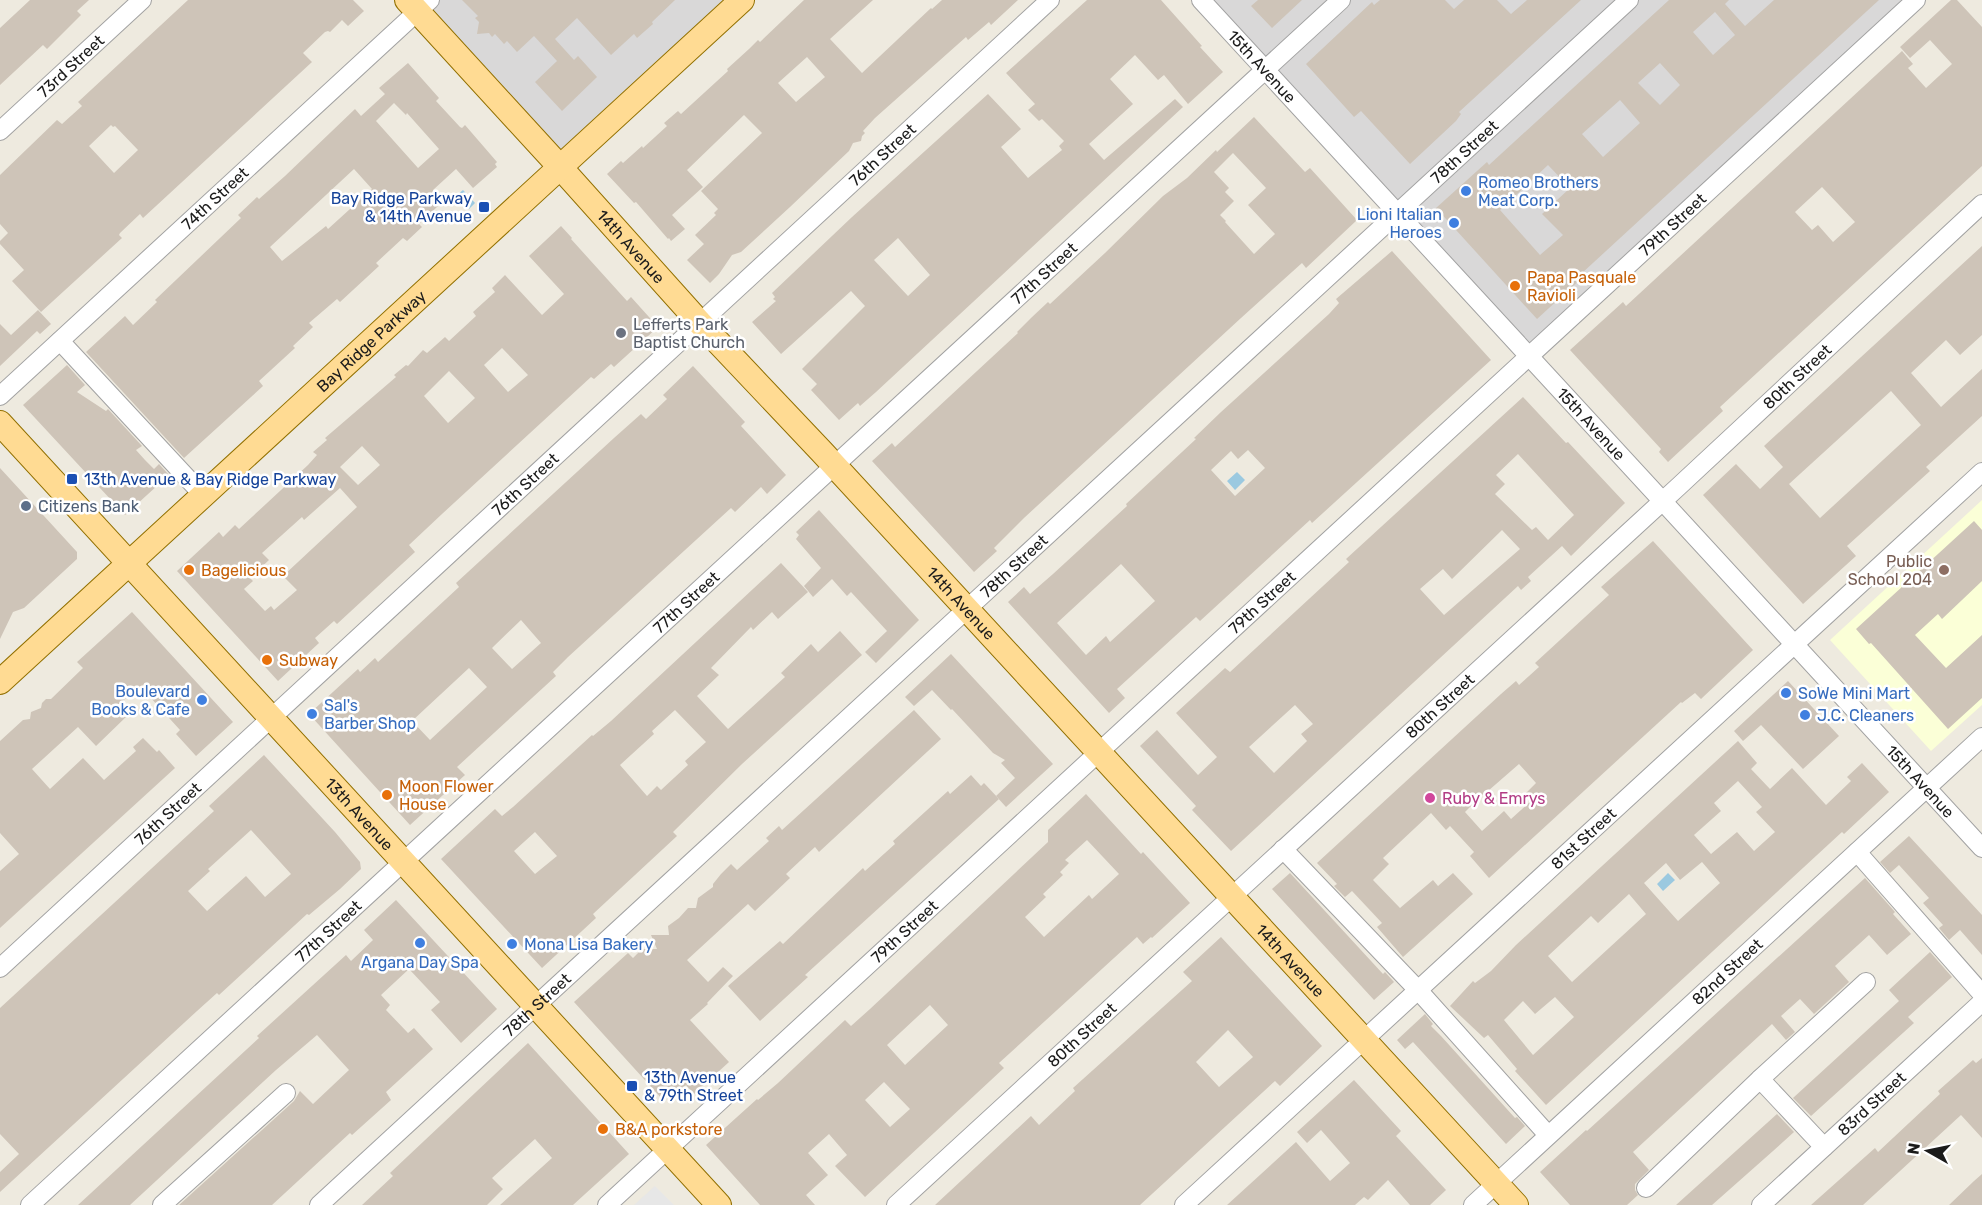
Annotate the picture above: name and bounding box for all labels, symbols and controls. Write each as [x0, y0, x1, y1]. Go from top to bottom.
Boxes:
street label: 15th Avenue [1223, 26, 1300, 107]
street label: 73rd Street [34, 31, 108, 102]
street label: 78th Street [1427, 116, 1502, 188]
street label: 76th Street [845, 120, 920, 190]
street label: 74th Street [178, 163, 252, 234]
place label: Romeo Brothers Meat Corp. [1478, 173, 1599, 210]
marker: Romeo Brothers Meat Corp. [1459, 184, 1473, 198]
place label: Bay Ridge Parkway & 14th Avenue [331, 189, 472, 226]
street label: 79th Street [1635, 189, 1710, 260]
marker: Bay Ridge Parkway & 14th Avenue [477, 200, 491, 214]
place label: Lioni Italian Heroes [1357, 205, 1442, 242]
street label: 14th Avenue [593, 206, 669, 287]
marker: Lioni Italian Heroes [1447, 216, 1461, 230]
street label: 77th Street [1007, 239, 1081, 309]
place label: Papa Pasquale Ravioli [1527, 268, 1636, 305]
marker: Papa Pasquale Ravioli [1508, 279, 1522, 293]
street label: Bay Ridge Parkway [313, 286, 430, 396]
place label: Lefferts Park Baptist Church [633, 315, 745, 352]
marker: Lefferts Park Baptist Church [614, 326, 628, 340]
street label: 80th Street [1759, 340, 1835, 413]
street label: 15th Avenue [1553, 384, 1629, 464]
street label: 76th Street [488, 449, 562, 520]
place label: 13th Avenue & Bay Ridge Parkway [84, 470, 336, 489]
marker: 13th Avenue & Bay Ridge Parkway [65, 472, 79, 486]
place label: Citizens Bank [38, 497, 140, 516]
marker: Citizens Bank [19, 499, 33, 513]
street label: 78th Street [977, 531, 1052, 602]
place label: Public School 204 [1848, 552, 1932, 589]
place label: Bagelicious [201, 561, 286, 580]
marker: Bagelicious [182, 563, 196, 577]
street label: 14th Avenue [922, 563, 999, 644]
marker: Public School 204 [1937, 563, 1951, 577]
street label: 77th Street [649, 567, 723, 637]
street label: 79th Street [1225, 567, 1299, 638]
place label: Subway [279, 651, 338, 670]
marker: Subway [260, 653, 274, 667]
street label: 80th Street [1402, 670, 1478, 743]
place label: Boulevard Books & Cafe [91, 682, 190, 719]
place label: SoWe Mini Mart [1798, 684, 1910, 703]
marker: SoWe Mini Mart [1779, 686, 1793, 700]
marker: Boulevard Books & Cafe [195, 693, 209, 707]
place label: Sal's Barber Shop [324, 696, 416, 733]
place label: J.C. Cleaners [1817, 706, 1914, 725]
marker: Sal's Barber Shop [305, 707, 319, 721]
marker: J.C. Cleaners [1798, 708, 1812, 722]
street label: 15th Avenue [1882, 741, 1958, 822]
street label: 13th Avenue [321, 774, 397, 855]
place label: Moon Flower House [399, 777, 494, 814]
street label: 76th Street [131, 779, 205, 849]
marker: Moon Flower House [380, 788, 394, 802]
place label: Ruby & Emrys [1442, 789, 1545, 808]
marker: Ruby & Emrys [1423, 791, 1437, 805]
street label: 81st Street [1547, 804, 1620, 873]
street label: 77th Street [292, 896, 365, 966]
street label: 79th Street [867, 896, 942, 967]
street label: 14th Avenue [1252, 920, 1328, 1001]
place label: Mona Lisa Bakery [524, 935, 654, 954]
street label: 82nd Street [1688, 935, 1767, 1009]
marker: Argana Day Spa [413, 936, 427, 950]
marker: Mona Lisa Bakery [505, 937, 519, 951]
place label: Argana Day Spa [361, 953, 479, 972]
street label: 78th Street [500, 969, 575, 1041]
street label: 80th Street [1044, 999, 1120, 1071]
place label: 13th Avenue & 79th Street [644, 1068, 743, 1105]
street label: 83rd Street [1834, 1068, 1910, 1140]
marker: 13th Avenue & 79th Street [625, 1079, 639, 1093]
place label: B&A porkstore [615, 1120, 722, 1139]
north arrow [1898, 1121, 1958, 1181]
marker: B&A porkstore [596, 1122, 610, 1136]
text: N [1903, 1142, 1924, 1156]

